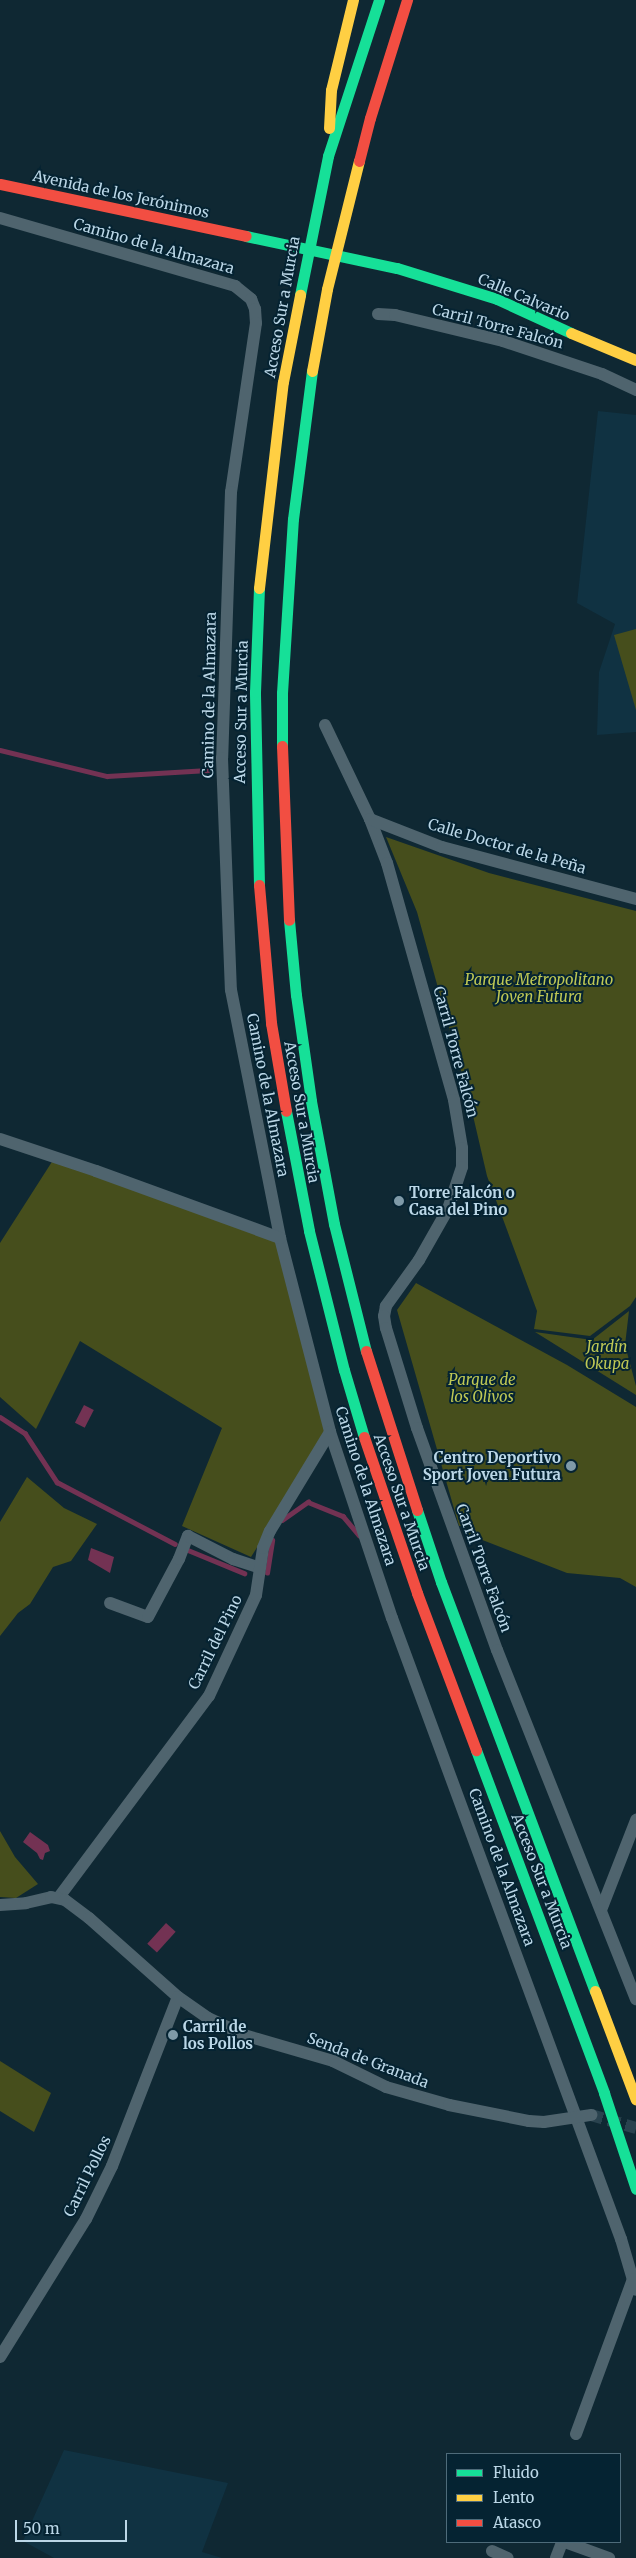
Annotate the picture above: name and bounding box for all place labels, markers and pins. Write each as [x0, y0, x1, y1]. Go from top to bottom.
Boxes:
place label: Torre Falcón o Casa del Pino [409, 1183, 515, 1218]
marker: Torre Falcón o Casa del Pino [393, 1195, 405, 1207]
place label: Centro Deportivo Sport Joven Futura [423, 1448, 561, 1483]
marker: Centro Deportivo Sport Joven Futura [565, 1460, 577, 1472]
place label: Carril de los Pollos [183, 2017, 253, 2052]
marker: Carril de los Pollos [167, 2029, 179, 2041]

